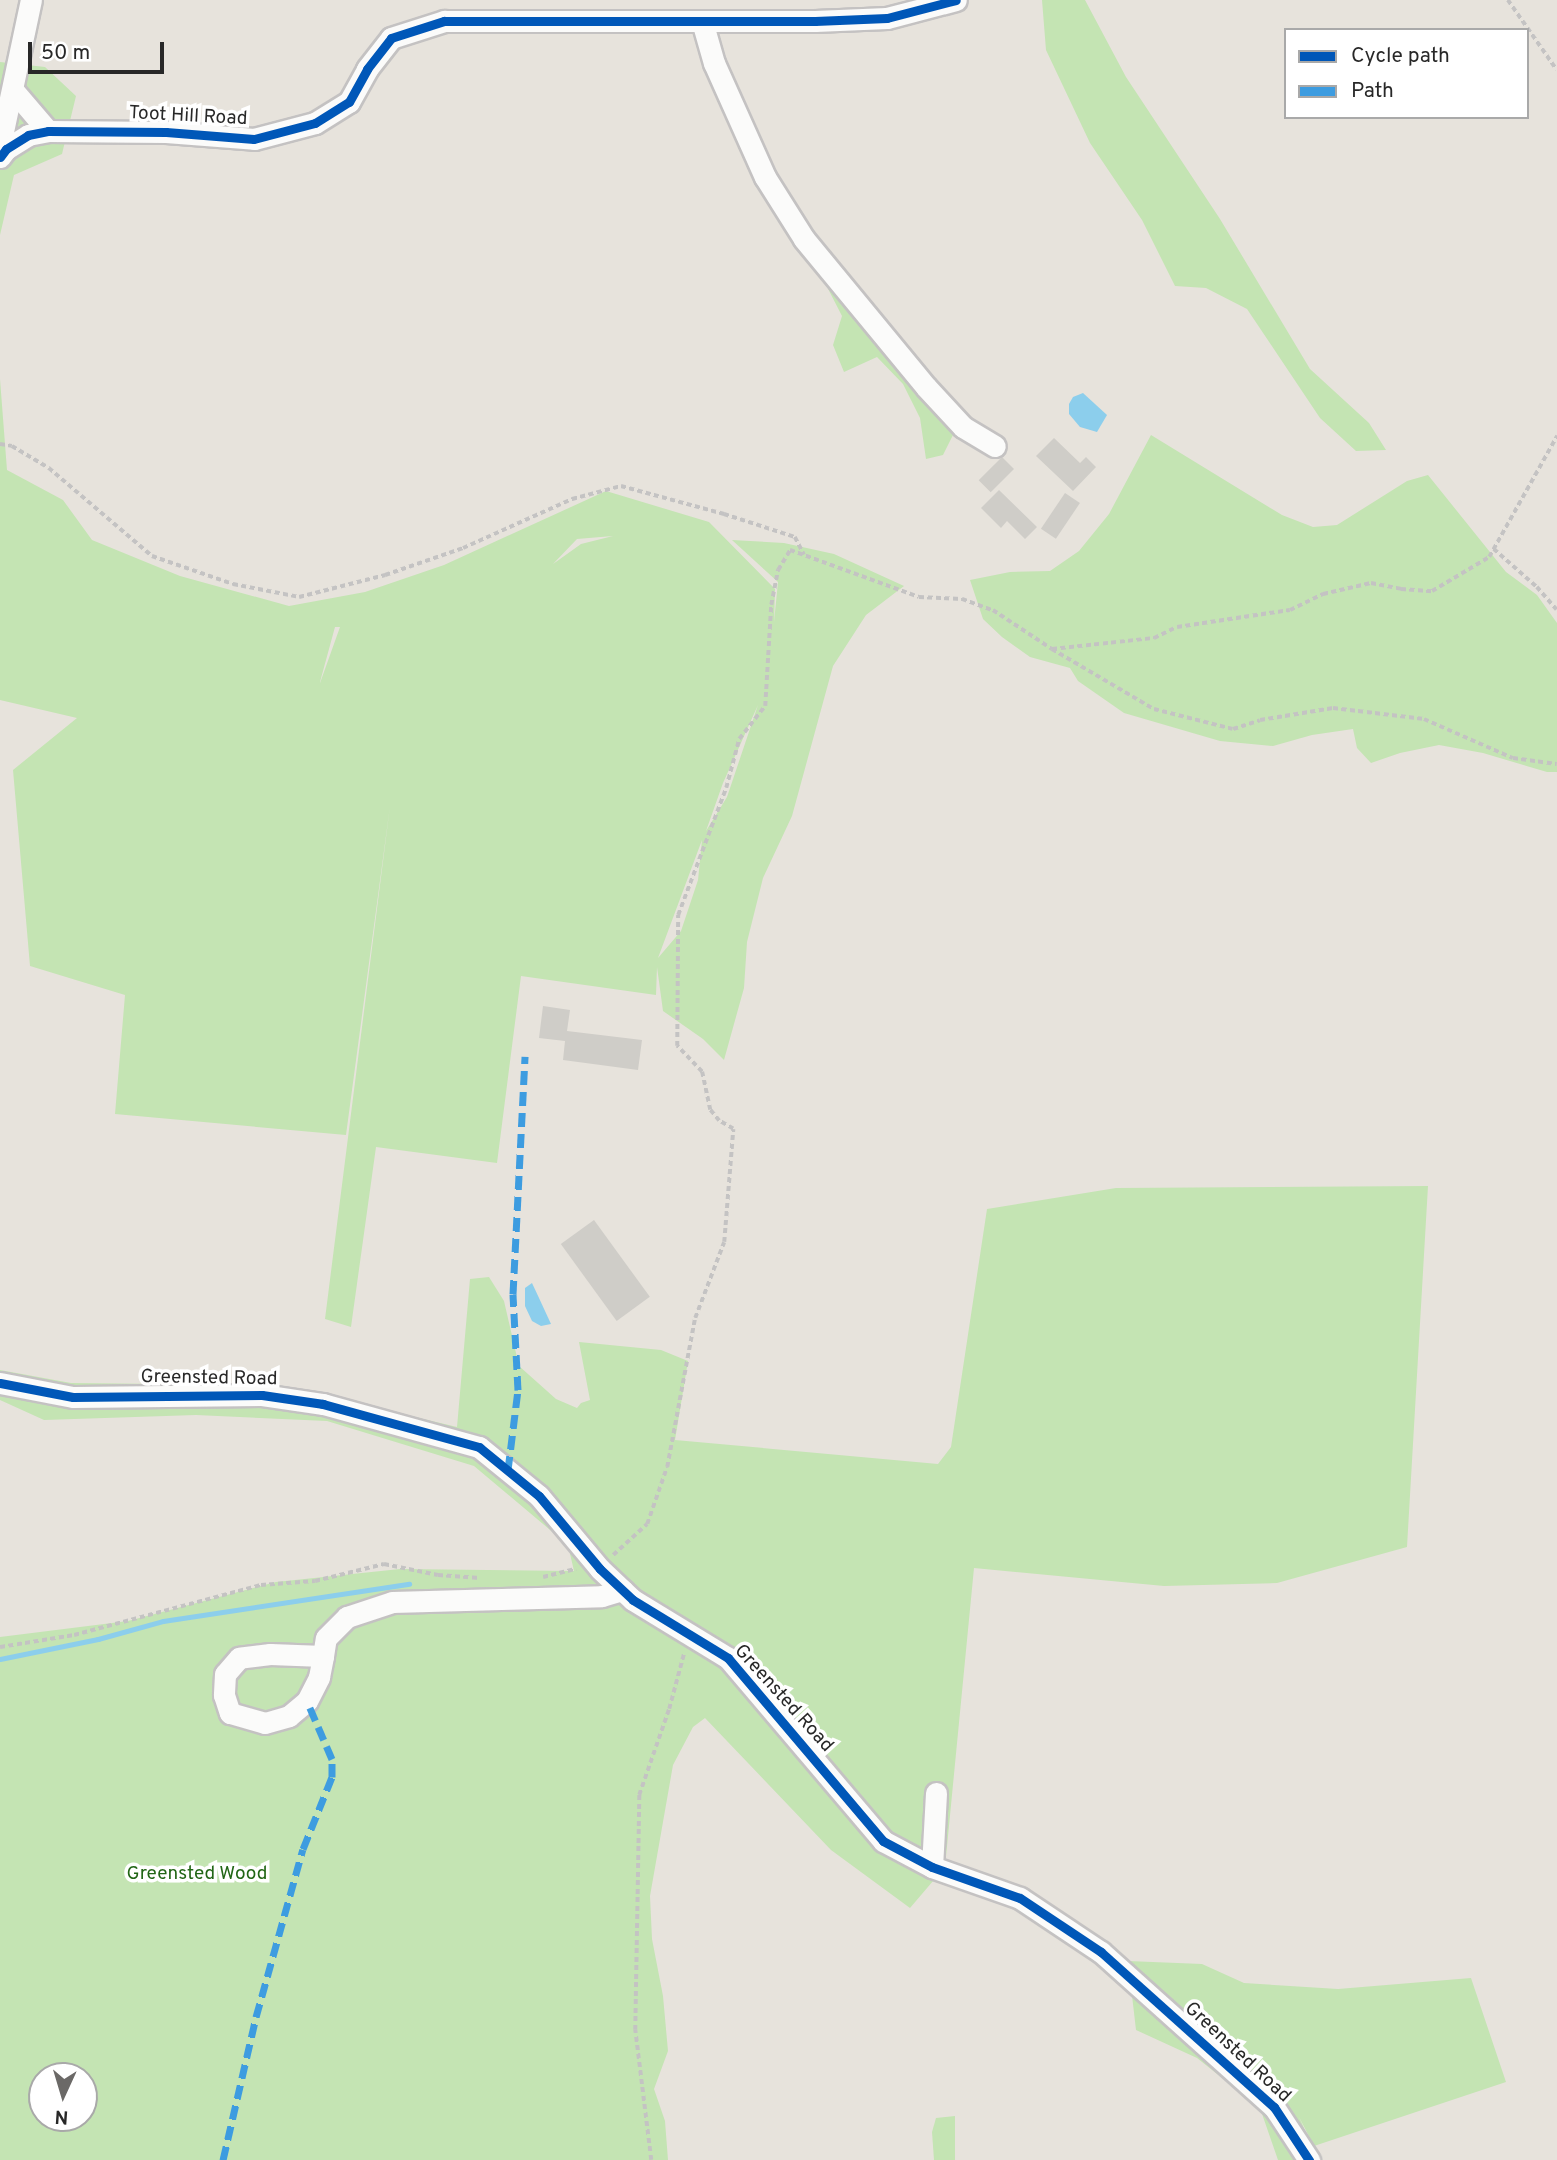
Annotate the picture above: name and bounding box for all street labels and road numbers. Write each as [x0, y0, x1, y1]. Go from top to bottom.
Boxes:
street label: Toot Hill Road [128, 103, 248, 131]
street label: Greensted Road [140, 1366, 278, 1392]
street label: Greensted Road [729, 1640, 837, 1758]
street label: Greensted Road [1179, 1998, 1295, 2108]

